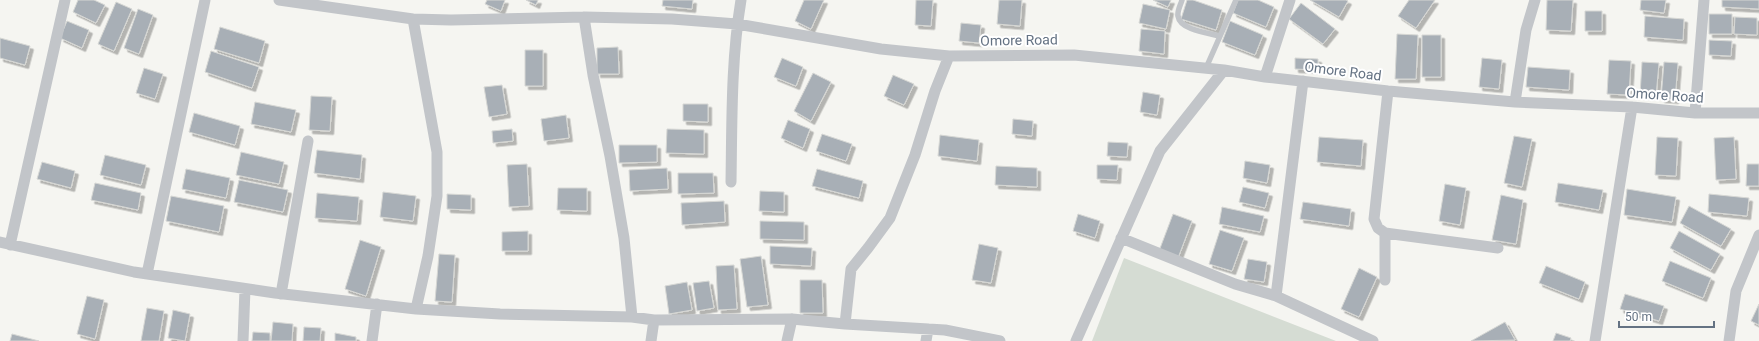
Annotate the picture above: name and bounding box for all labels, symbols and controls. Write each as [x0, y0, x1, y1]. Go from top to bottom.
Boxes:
street label: Omore Road [980, 31, 1058, 49]
street label: Omore Road [1304, 58, 1382, 84]
street label: Omore Road [1626, 84, 1704, 106]
scale bar [1619, 303, 1714, 329]
text: 50 m [1625, 310, 1652, 324]

